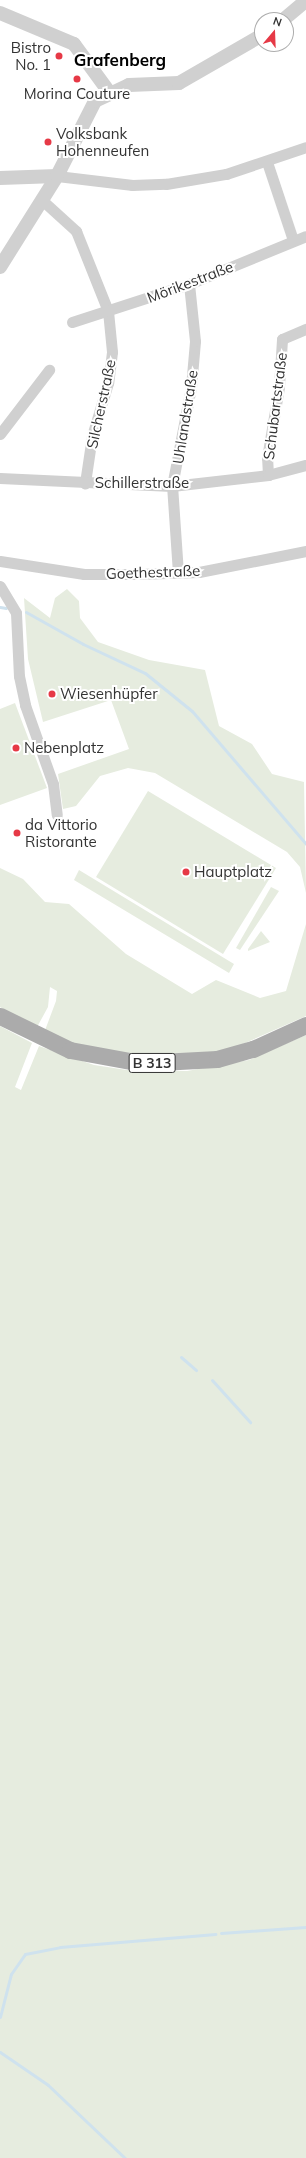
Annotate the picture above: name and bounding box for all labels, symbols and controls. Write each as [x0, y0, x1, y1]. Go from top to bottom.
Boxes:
north arrow [254, 12, 294, 52]
text: N [271, 14, 284, 30]
place label: Bistro No. 1 [11, 38, 51, 73]
district label: Grafenberg [74, 50, 166, 70]
marker: Bistro No. 1 [54, 51, 64, 61]
marker: Morina Couture [72, 74, 82, 84]
place label: Morina Couture [24, 85, 130, 103]
place label: Volksbank Hohenneufen [56, 124, 149, 159]
marker: Volksbank Hohenneufen [43, 137, 53, 147]
street label: Mörikestraße [144, 257, 236, 307]
street label: Schubartstraße [259, 351, 291, 461]
street label: Silcherstraße [83, 358, 119, 450]
street label: Uhlandstraße [169, 369, 201, 465]
street label: Schillerstraße [95, 474, 189, 492]
street label: Goethestraße [105, 561, 201, 583]
place label: Wiesenhüpfer [60, 685, 158, 703]
marker: Wiesenhüpfer [47, 689, 57, 699]
place label: Nebenplatz [24, 739, 104, 757]
marker: Nebenplatz [11, 743, 21, 753]
place label: da Vittorio Ristorante [25, 815, 97, 850]
marker: da Vittorio Ristorante [12, 828, 22, 838]
place label: Hauptplatz [194, 863, 272, 881]
marker: Hauptplatz [181, 867, 191, 877]
road number: B 313 [128, 1051, 176, 1075]

